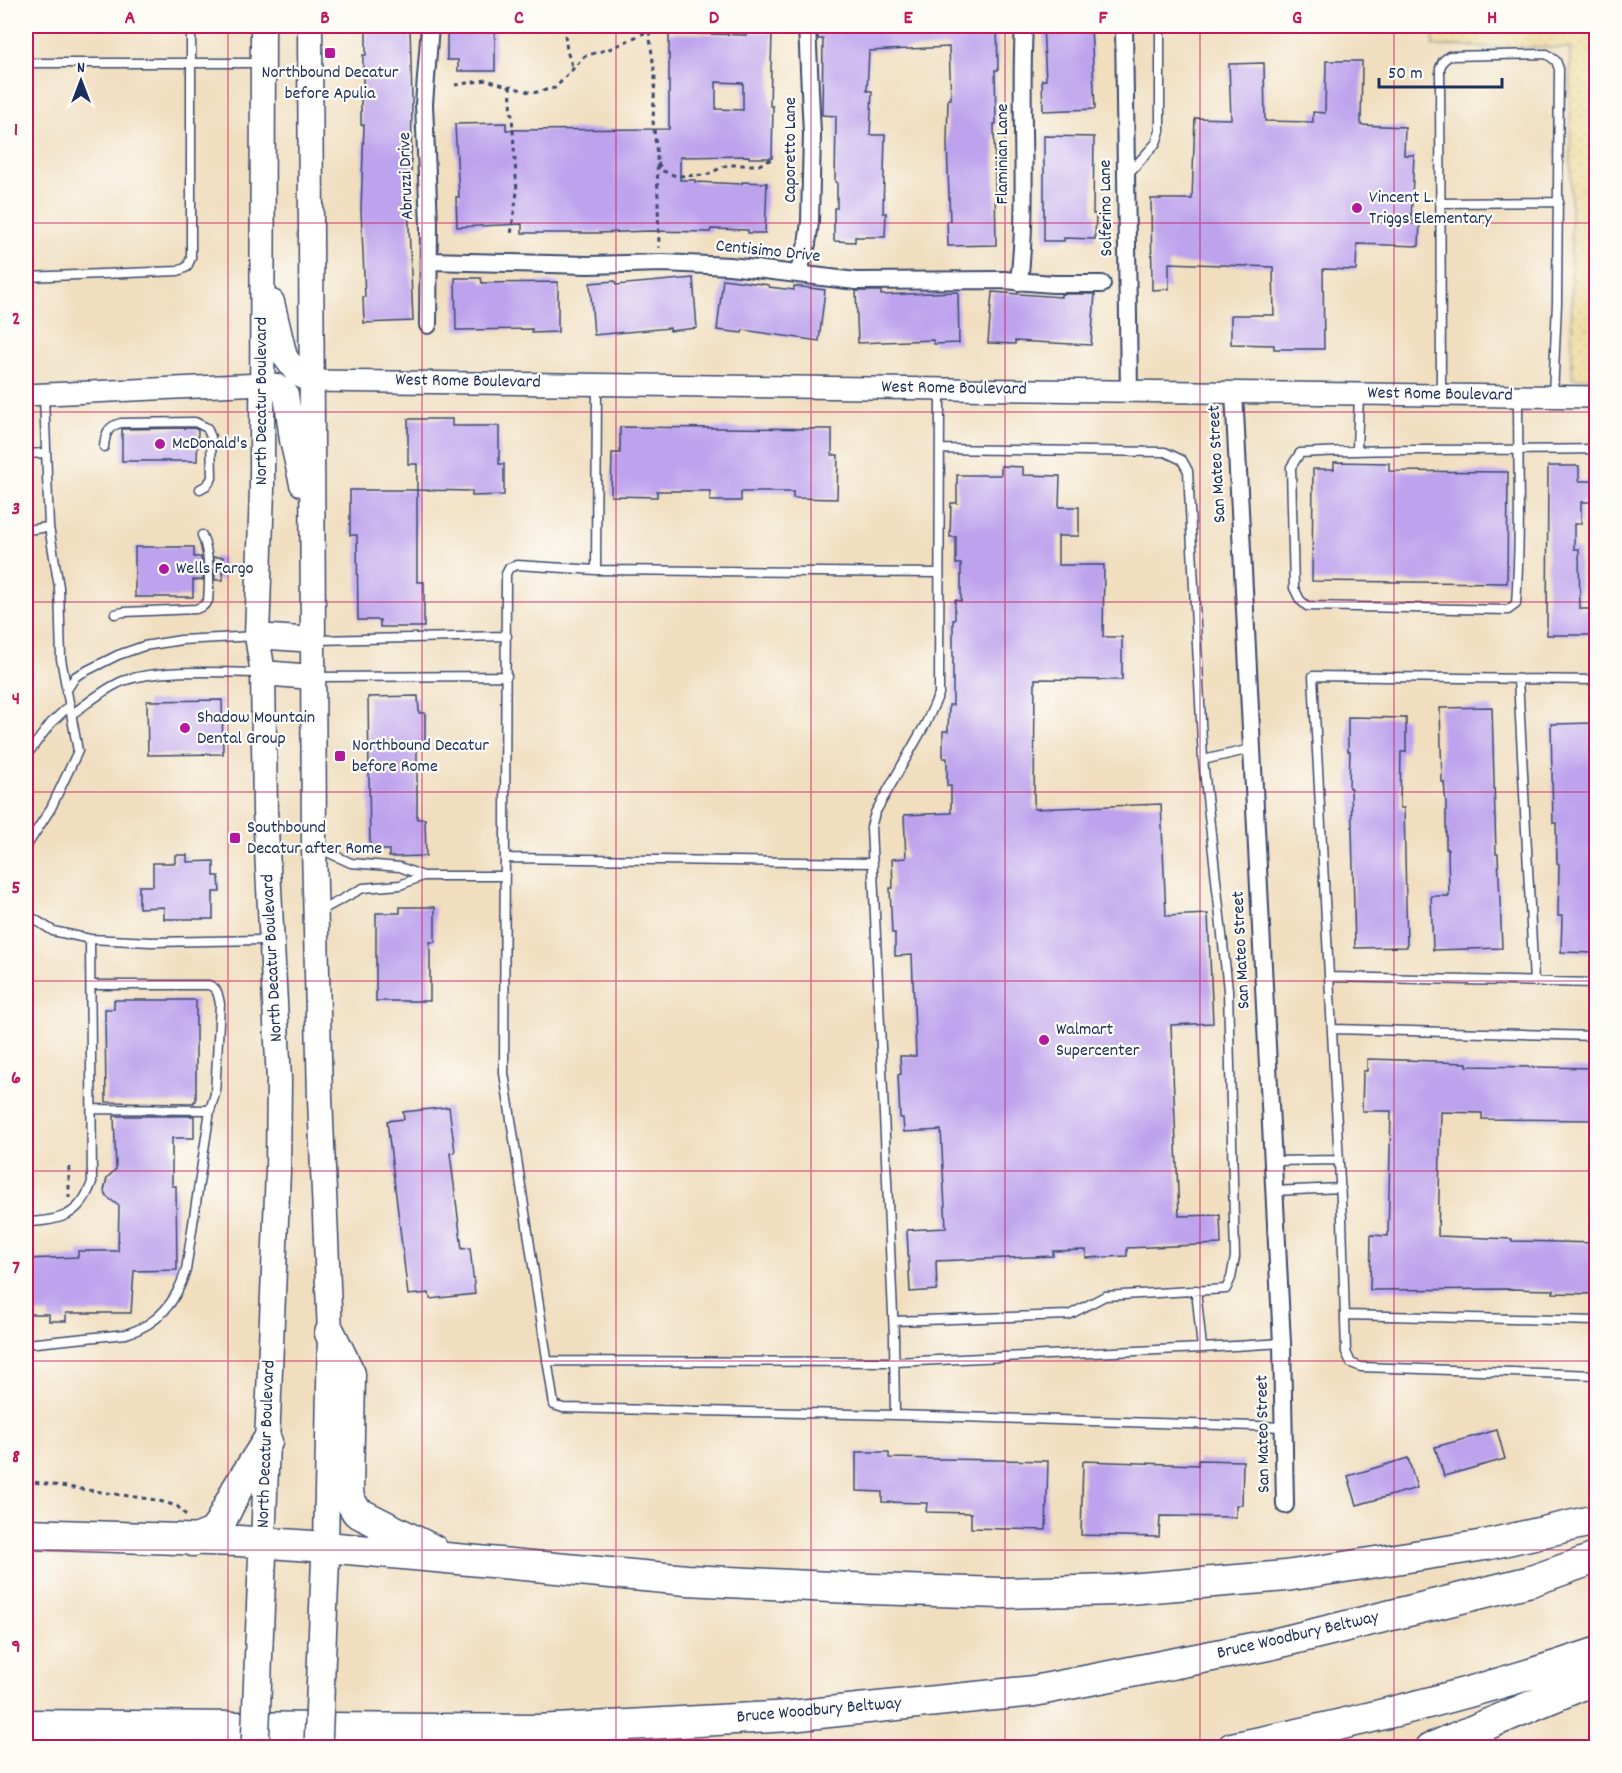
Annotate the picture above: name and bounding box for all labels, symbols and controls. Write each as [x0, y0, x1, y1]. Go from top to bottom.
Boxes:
text: A [125, 5, 136, 33]
text: B [320, 5, 330, 33]
text: C [514, 5, 524, 33]
text: D [709, 5, 720, 33]
text: E [903, 5, 913, 33]
text: F [1099, 5, 1109, 33]
text: G [1292, 5, 1302, 33]
text: H [1487, 5, 1497, 33]
marker: Northbound Decatur before Apulia [323, 46, 337, 60]
north arrow [51, 51, 111, 111]
scale bar [1379, 51, 1502, 89]
text: N [77, 57, 85, 80]
place label: Northbound Decatur before Apulia [262, 61, 399, 107]
text: 50 m [1388, 62, 1423, 87]
street label: Caporetto Lane [779, 97, 804, 203]
street label: Flaminian Lane [991, 103, 1016, 204]
text: 1 [14, 117, 18, 145]
street label: Abruzzi Drive [393, 132, 421, 220]
street label: Solferino Lane [1094, 159, 1120, 257]
place label: Vincent L. Triggs Elementary [1369, 186, 1492, 232]
marker: Vincent L. Triggs Elementary [1350, 201, 1364, 215]
street label: Centisimo Drive [714, 234, 822, 270]
text: 2 [12, 306, 20, 334]
street label: North Decatur Boulevard [250, 317, 275, 485]
street label: West Rome Boulevard [395, 368, 541, 396]
street label: West Rome Boulevard [881, 375, 1027, 403]
street label: West Rome Boulevard [1367, 381, 1513, 409]
street label: San Mateo Street [1202, 404, 1234, 524]
place label: McDonald's [172, 432, 248, 457]
marker: McDonald's [153, 437, 167, 451]
text: 3 [12, 496, 20, 524]
place label: Wells Fargo [176, 557, 254, 582]
marker: Wells Fargo [157, 562, 171, 576]
text: 4 [12, 686, 20, 714]
place label: Shadow Mountain Dental Group [197, 706, 315, 752]
marker: Shadow Mountain Dental Group [178, 721, 192, 735]
place label: Northbound Decatur before Rome [352, 734, 489, 780]
marker: Northbound Decatur before Rome [333, 749, 347, 763]
place label: Southbound Decatur after Rome [247, 816, 382, 862]
marker: Southbound Decatur after Rome [228, 831, 242, 845]
street label: North Decatur Boulevard [256, 873, 290, 1043]
text: 5 [11, 875, 21, 903]
street label: San Mateo Street [1226, 890, 1258, 1010]
place label: Walmart Supercenter [1056, 1018, 1140, 1064]
marker: Walmart Supercenter [1037, 1033, 1051, 1047]
text: 6 [11, 1065, 21, 1093]
text: 7 [12, 1255, 20, 1283]
street label: North Decatur Boulevard [252, 1359, 282, 1529]
street label: San Mateo Street [1250, 1374, 1278, 1493]
text: 8 [12, 1444, 20, 1472]
street label: Bruce Woodbury Beltway [1215, 1605, 1382, 1667]
text: 9 [11, 1634, 21, 1662]
street label: Bruce Woodbury Beltway [736, 1691, 903, 1731]

